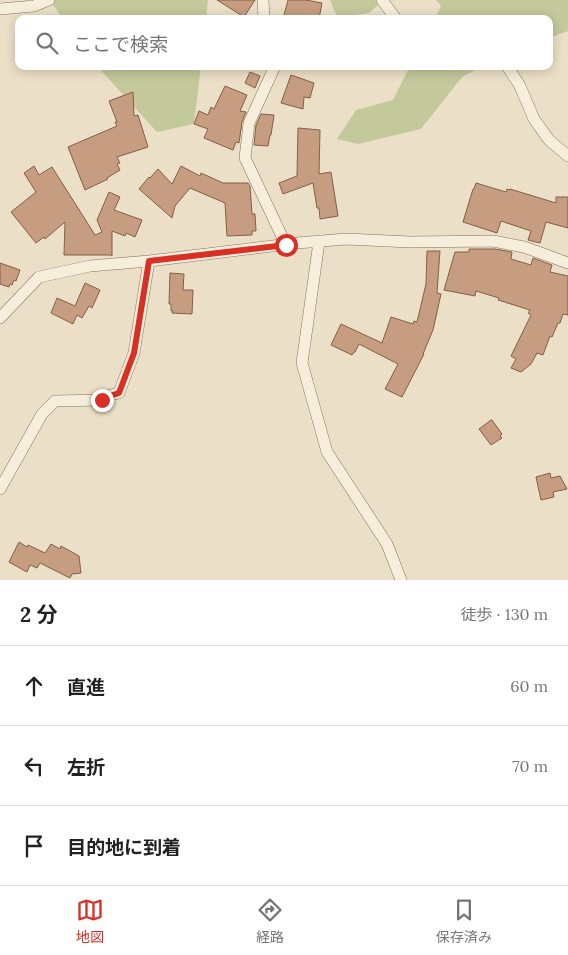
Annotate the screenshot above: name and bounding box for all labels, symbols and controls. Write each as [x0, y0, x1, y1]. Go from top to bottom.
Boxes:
search box [15, 15, 553, 70]
icon: search [33, 29, 61, 57]
text: ここで検索 [73, 32, 168, 56]
route start [275, 234, 298, 257]
route end [91, 389, 114, 412]
text: 2 分 [20, 601, 58, 628]
text: 徒歩 · 130 m [460, 604, 548, 624]
icon: ahead [20, 672, 48, 700]
text: 直進 [67, 675, 105, 699]
text: 60 m [510, 676, 548, 696]
icon: left [20, 752, 48, 780]
text: 左折 [67, 755, 105, 779]
text: 70 m [512, 756, 548, 776]
icon: arrive [20, 832, 48, 860]
text: 目的地に到着 [67, 835, 181, 859]
tab: 地図 [76, 896, 104, 946]
tab: 経路 [256, 896, 284, 946]
tab: 保存済み [436, 896, 492, 946]

